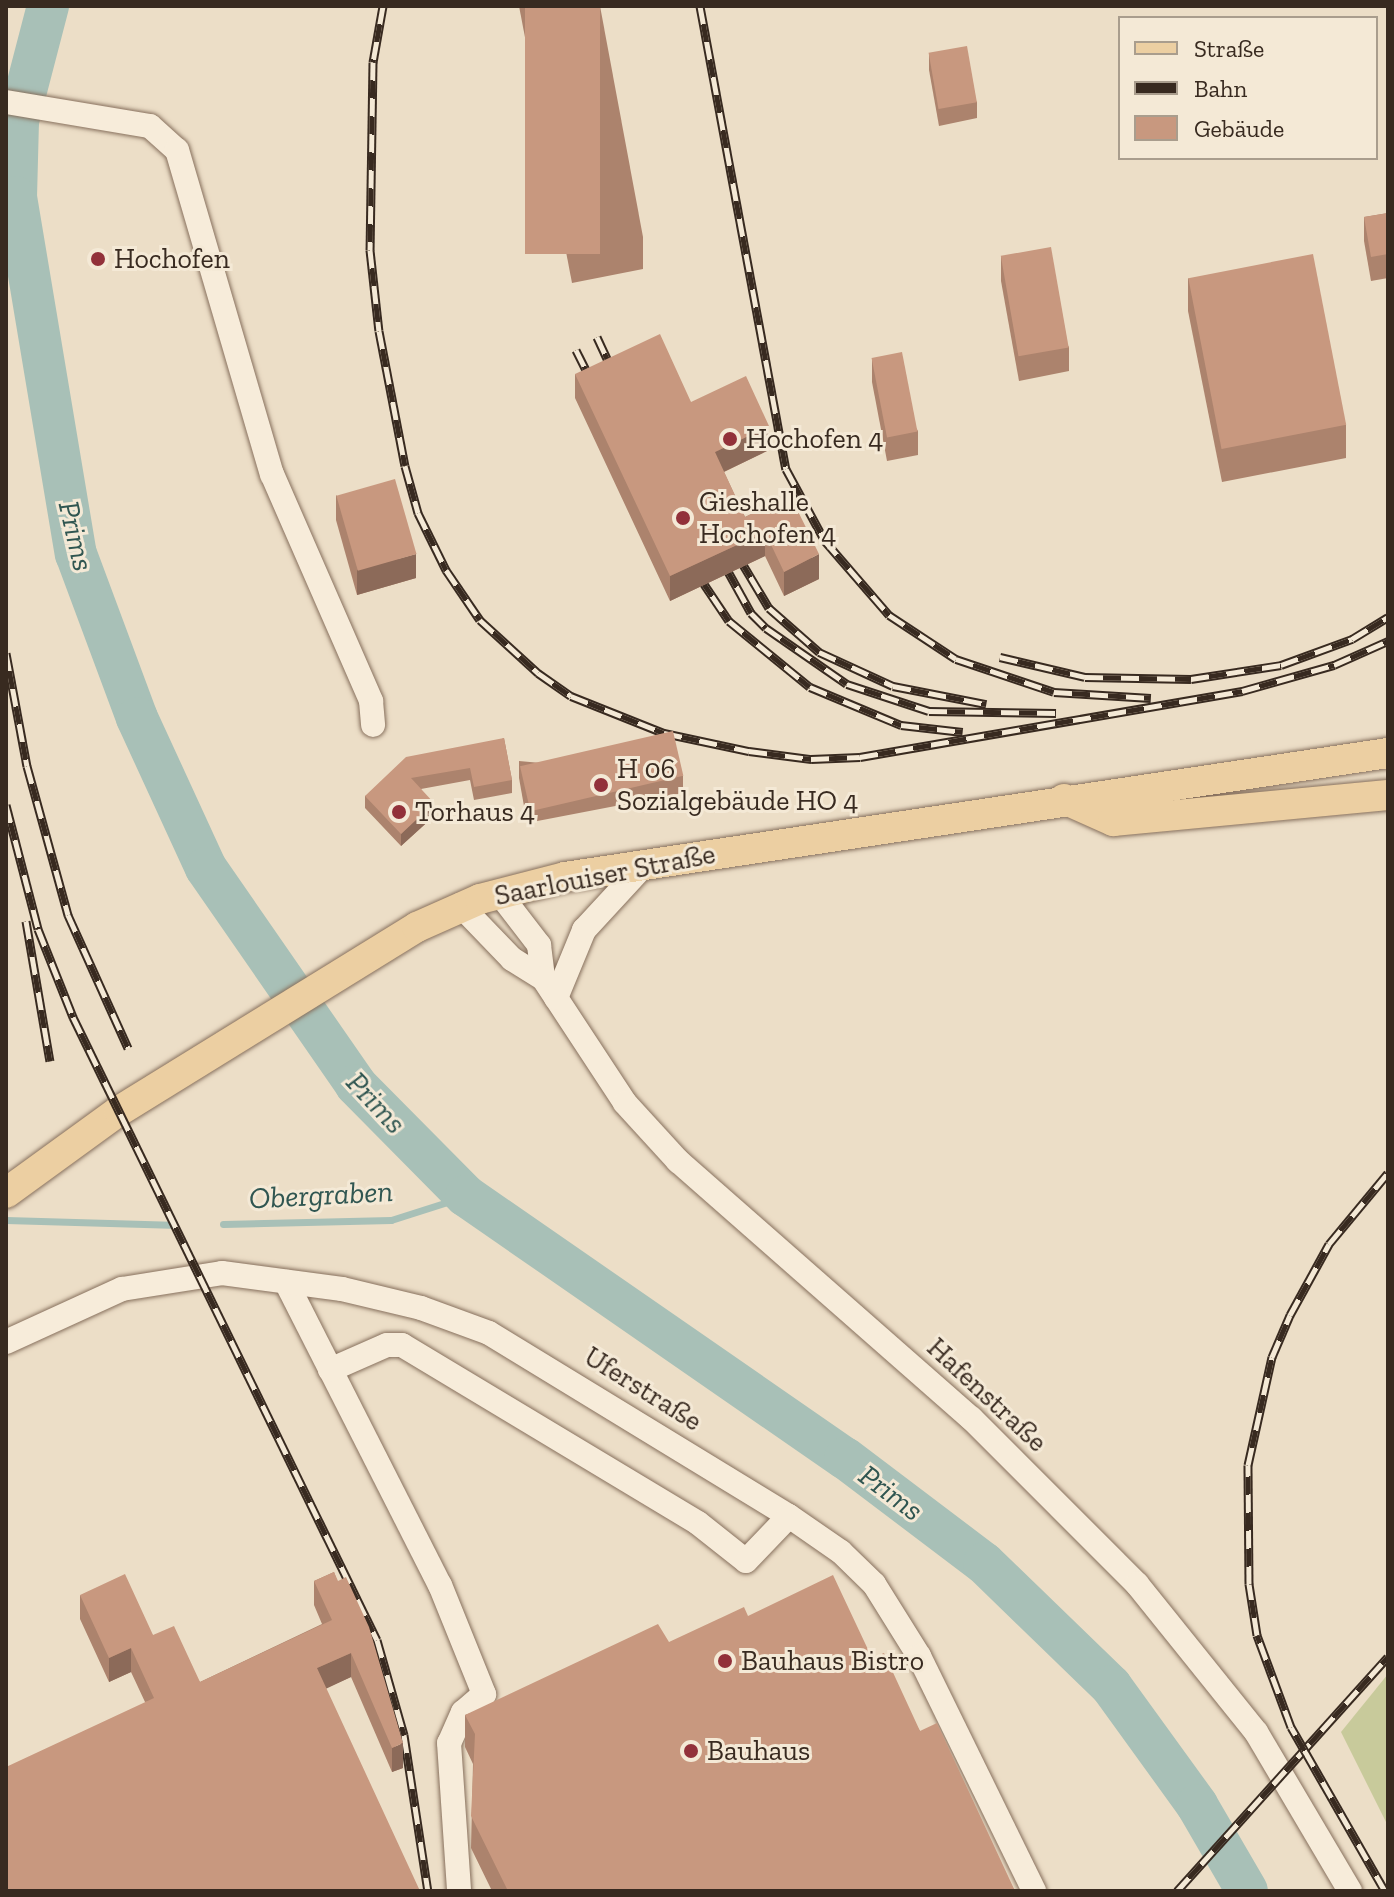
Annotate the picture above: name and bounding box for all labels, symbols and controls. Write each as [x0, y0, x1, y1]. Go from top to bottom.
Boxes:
legend [1118, 16, 1378, 160]
text: Straße [1194, 34, 1264, 63]
text: Bahn [1194, 74, 1247, 103]
text: Gebäude [1194, 114, 1284, 143]
place label: Hochofen [114, 242, 230, 276]
marker: Hochofen [89, 250, 107, 268]
place label: Hochofen 4 [746, 422, 883, 456]
marker: Hochofen 4 [721, 430, 739, 448]
place label: Gieshalle Hochofen 4 [699, 485, 836, 551]
water label: Prims [50, 497, 102, 575]
marker: Gieshalle Hochofen 4 [674, 509, 692, 527]
place label: H 06 Sozialgebäude HO 4 [617, 752, 858, 818]
marker: H 06 Sozialgebäude HO 4 [592, 776, 610, 794]
place label: Torhaus 4 [415, 795, 535, 829]
marker: Torhaus 4 [390, 803, 408, 821]
street label: Saarlouiser Straße [492, 837, 718, 913]
water label: Prims [339, 1065, 413, 1141]
water label: Obergraben [248, 1173, 394, 1217]
street label: Hafenstraße [920, 1331, 1054, 1459]
street label: Uferstraße [578, 1340, 708, 1438]
water label: Prims [852, 1457, 930, 1529]
place label: Bauhaus Bistro [741, 1644, 924, 1678]
marker: Bauhaus Bistro [716, 1652, 734, 1670]
place label: Bauhaus [707, 1734, 810, 1768]
marker: Bauhaus [682, 1742, 700, 1760]

